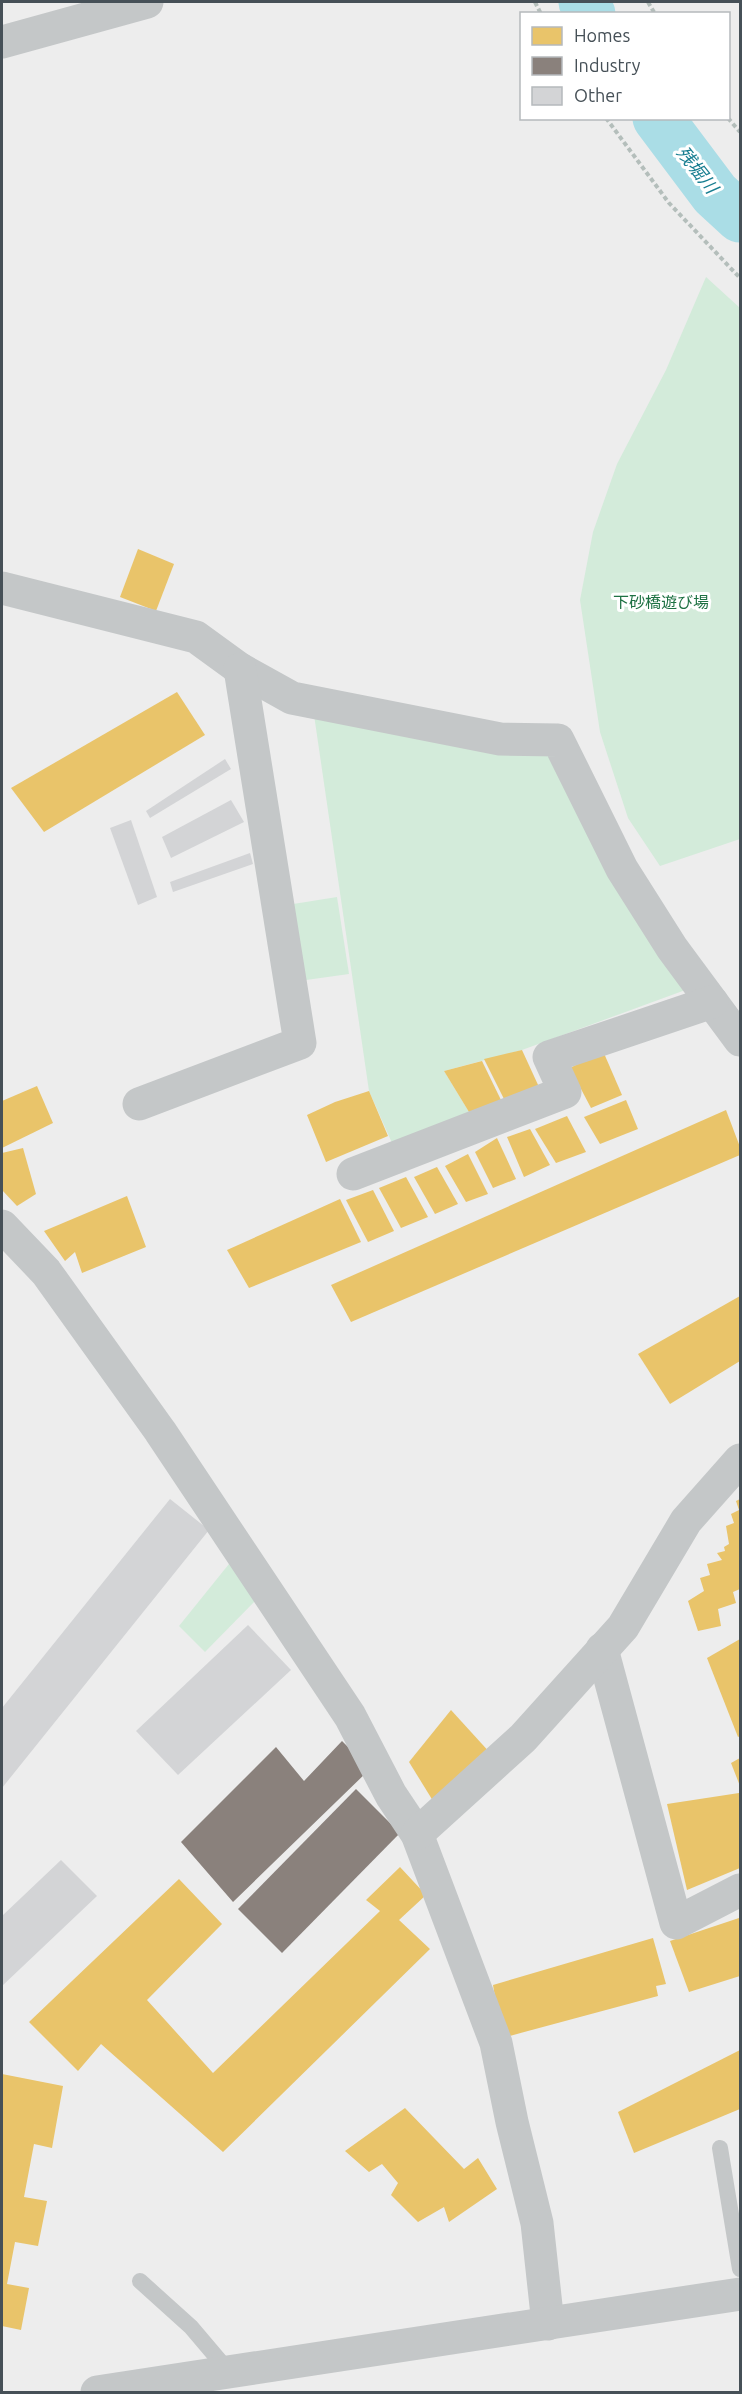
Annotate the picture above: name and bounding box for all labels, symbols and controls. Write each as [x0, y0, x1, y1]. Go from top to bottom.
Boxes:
legend [520, 12, 730, 120]
text: Homes [574, 25, 631, 45]
text: Industry [574, 55, 641, 75]
text: Other [574, 85, 622, 105]
water label: 残堀川 [673, 142, 724, 198]
park label: 下砂橋遊び場 [613, 593, 709, 611]

